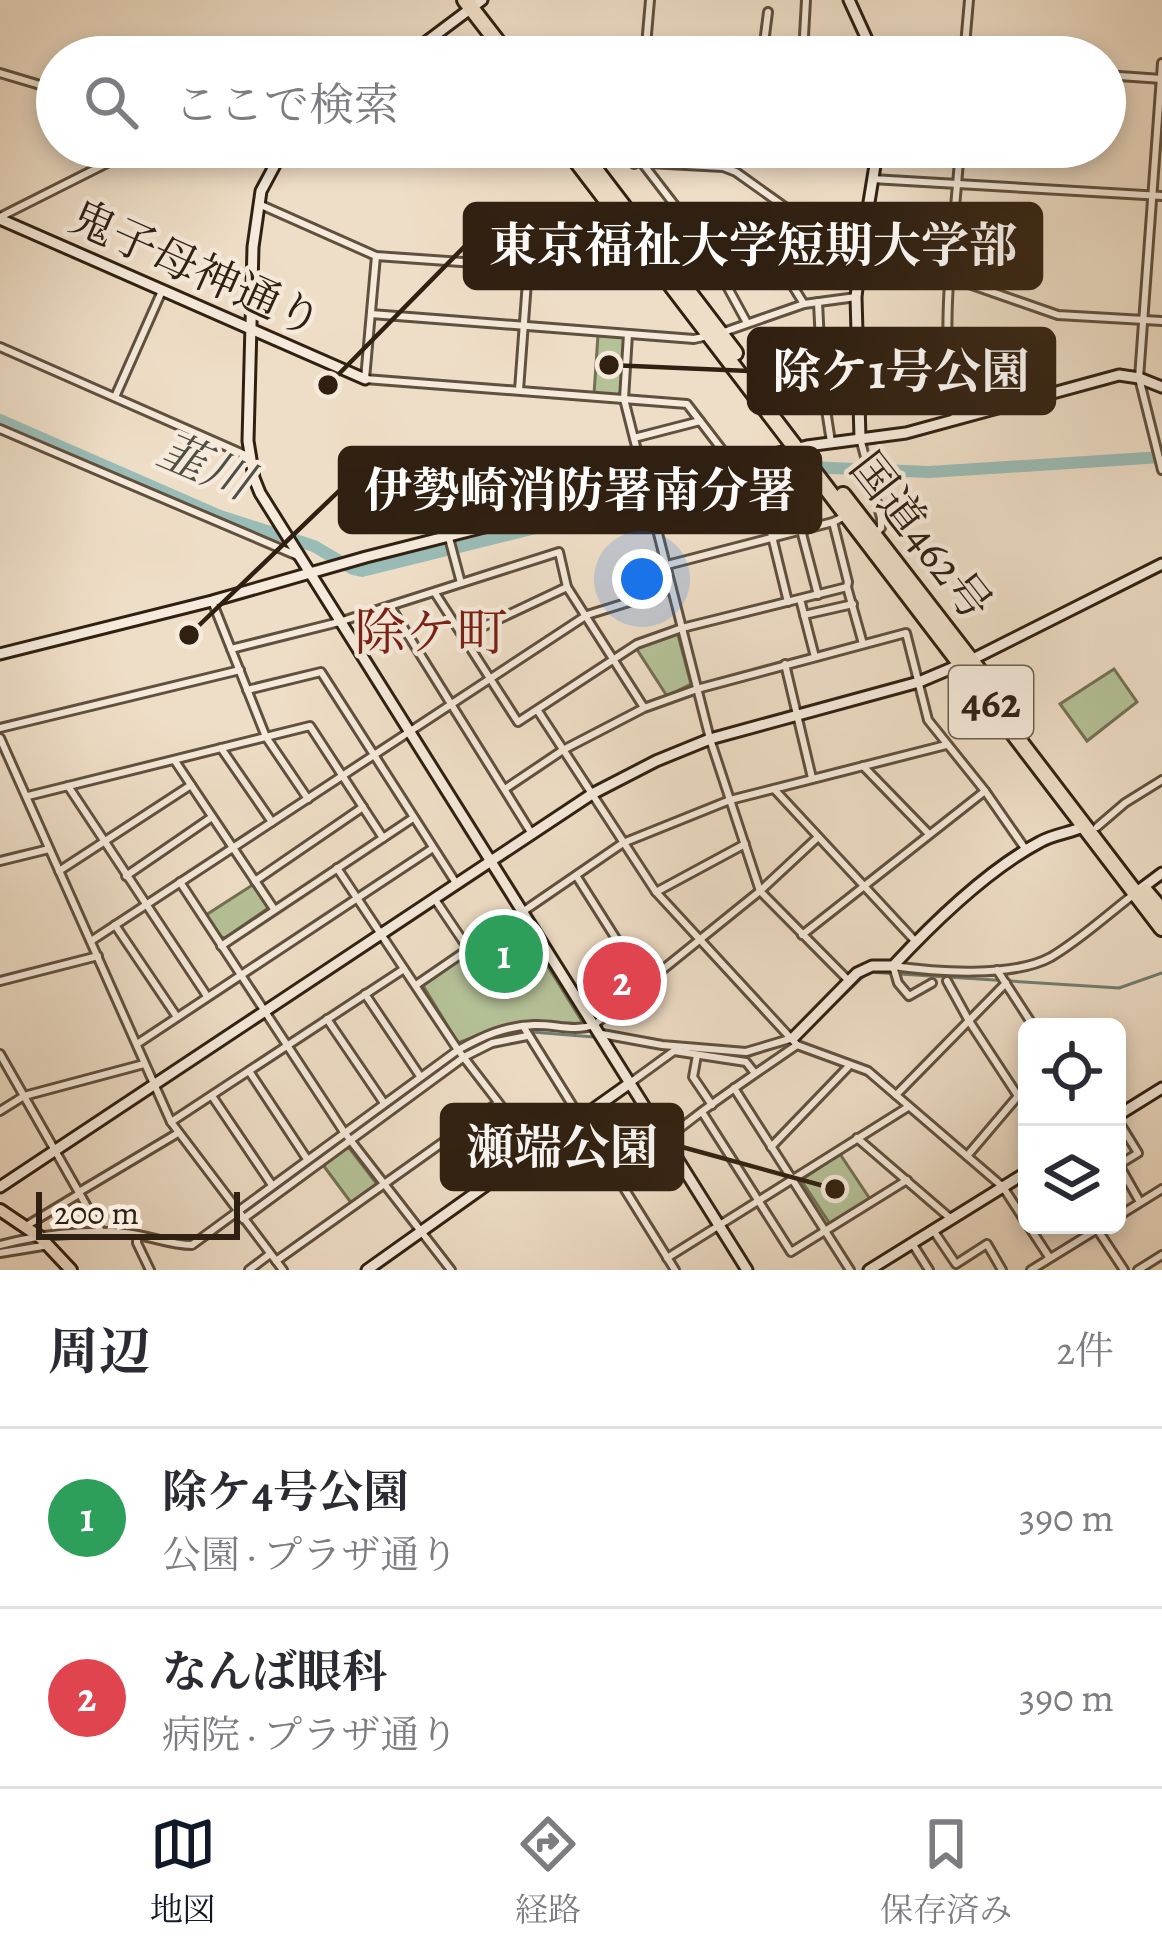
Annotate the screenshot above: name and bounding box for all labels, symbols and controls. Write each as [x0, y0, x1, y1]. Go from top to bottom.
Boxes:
search box [36, 36, 1126, 168]
icon: search [78, 69, 144, 135]
text: ここで検索 [174, 74, 399, 136]
street label: 鬼子母神通り [60, 186, 332, 352]
callout: 東京福祉大学短期大学部 [465, 204, 1041, 288]
text: 東京福祉大学短期大学部 [489, 213, 1017, 279]
callout: 除ケ1号公園 [749, 329, 1054, 413]
text: 除ケ1号公園 [772, 339, 1030, 405]
water label: 韮川 [148, 417, 267, 517]
street label: 国道462号 [836, 439, 1006, 633]
callout: 伊勢崎消防署南分署 [340, 448, 820, 532]
text: 伊勢崎消防署南分署 [364, 458, 796, 524]
your location [612, 549, 672, 609]
district label: 除ケ町 [354, 598, 508, 668]
road number: 462 [949, 666, 1033, 738]
pin: 1 [465, 909, 543, 999]
pin: 2 [583, 936, 661, 1026]
map controls [1018, 1018, 1126, 1234]
button: locate [1018, 1018, 1126, 1126]
callout: 瀬端公園 [442, 1105, 682, 1189]
text: 瀬端公園 [466, 1115, 658, 1181]
button: layers [1018, 1126, 1126, 1234]
scale bar [36, 1186, 240, 1239]
text: 200 m [54, 1190, 139, 1235]
text: 周辺 [48, 1317, 150, 1387]
text: 2件 [1056, 1324, 1114, 1377]
text: 除ケ4号公園 [162, 1461, 408, 1523]
text: 1 [80, 1491, 94, 1544]
text: 390 m [1019, 1491, 1114, 1544]
text: 公園 · プラザ通り [162, 1528, 458, 1581]
text: なんば眼科 [162, 1641, 387, 1703]
text: 2 [78, 1671, 96, 1724]
text: 390 m [1019, 1671, 1114, 1724]
text: 病院 · プラザ通り [162, 1708, 458, 1761]
tab: 地図 [150, 1811, 216, 1932]
tab: 経路 [515, 1811, 581, 1932]
tab: 保存済み [880, 1811, 1012, 1932]

